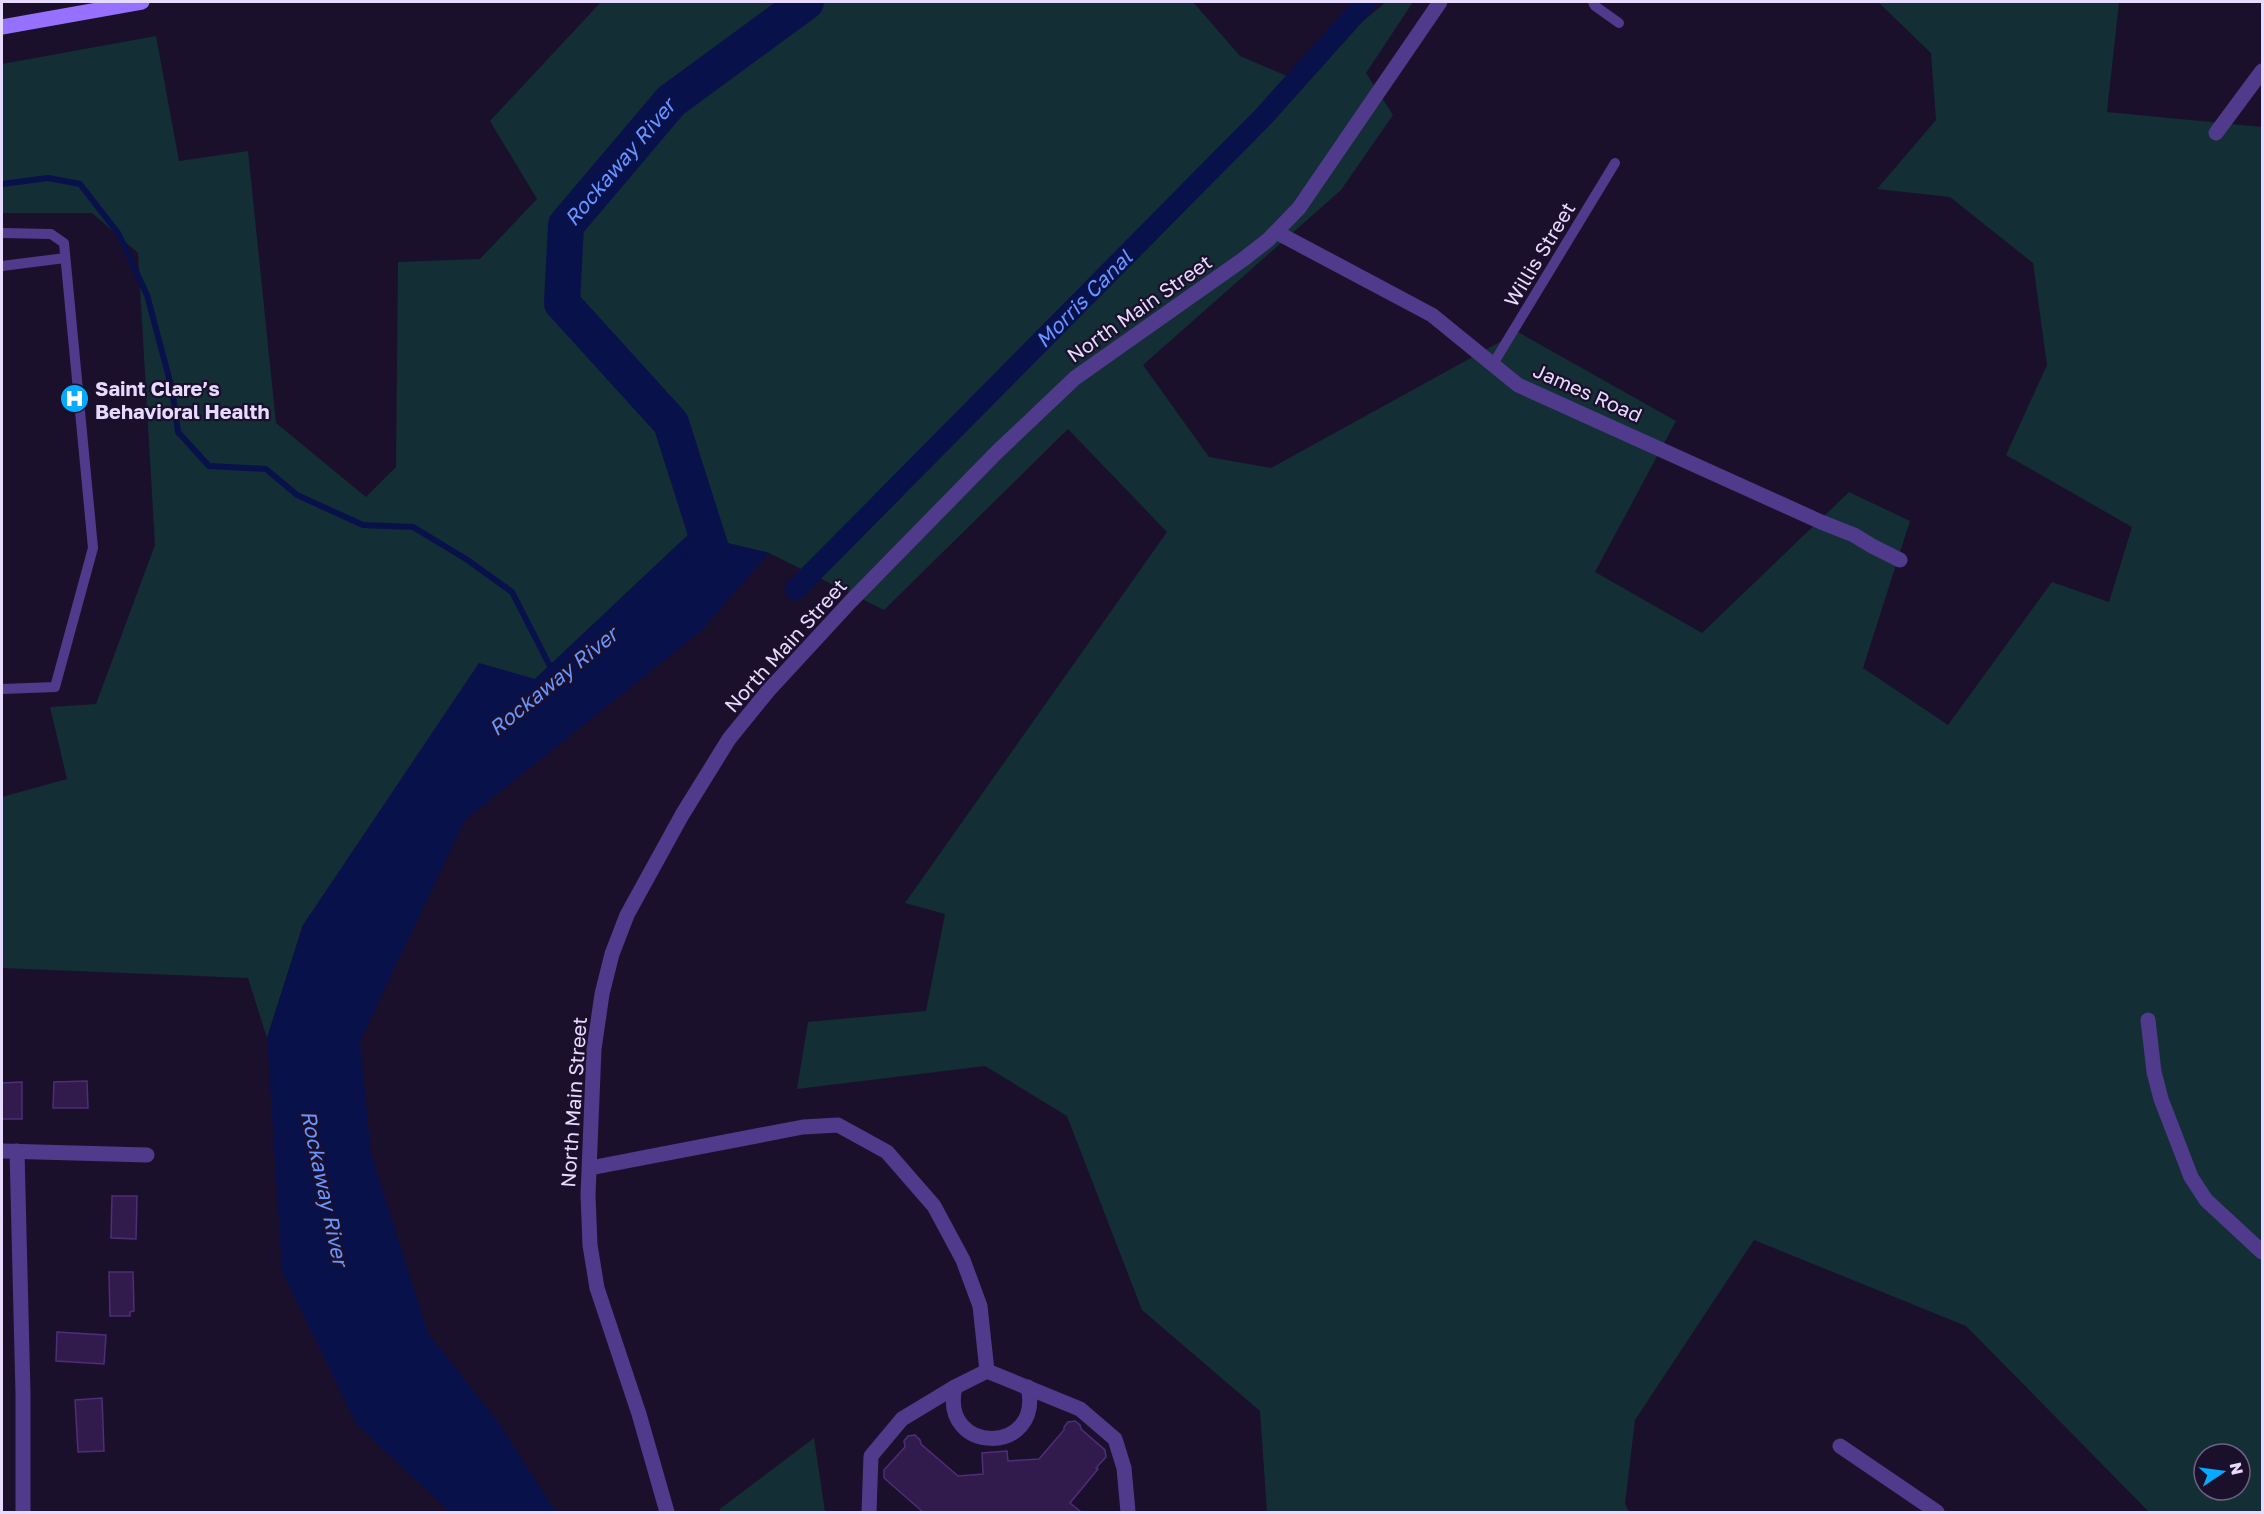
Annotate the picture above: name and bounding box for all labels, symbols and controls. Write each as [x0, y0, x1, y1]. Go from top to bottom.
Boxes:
water label: Rockaway River [558, 91, 682, 231]
street label: Willis Street [1498, 197, 1580, 311]
water label: Morris Canal [1030, 243, 1138, 353]
street label: North Main Street [1062, 249, 1216, 367]
street label: James Road [1530, 357, 1646, 427]
place label: Saint Clare’s Behavioral Health [95, 376, 270, 423]
hospital icon: Saint Clare’s Behavioral Health [58, 383, 90, 415]
street label: North Main Street [719, 573, 851, 717]
water label: Rockaway River [483, 619, 625, 741]
street label: North Main Street [555, 1016, 591, 1188]
water label: Rockaway River [296, 1108, 355, 1271]
north arrow [2192, 1442, 2252, 1502]
text: N [2226, 1460, 2248, 1477]

